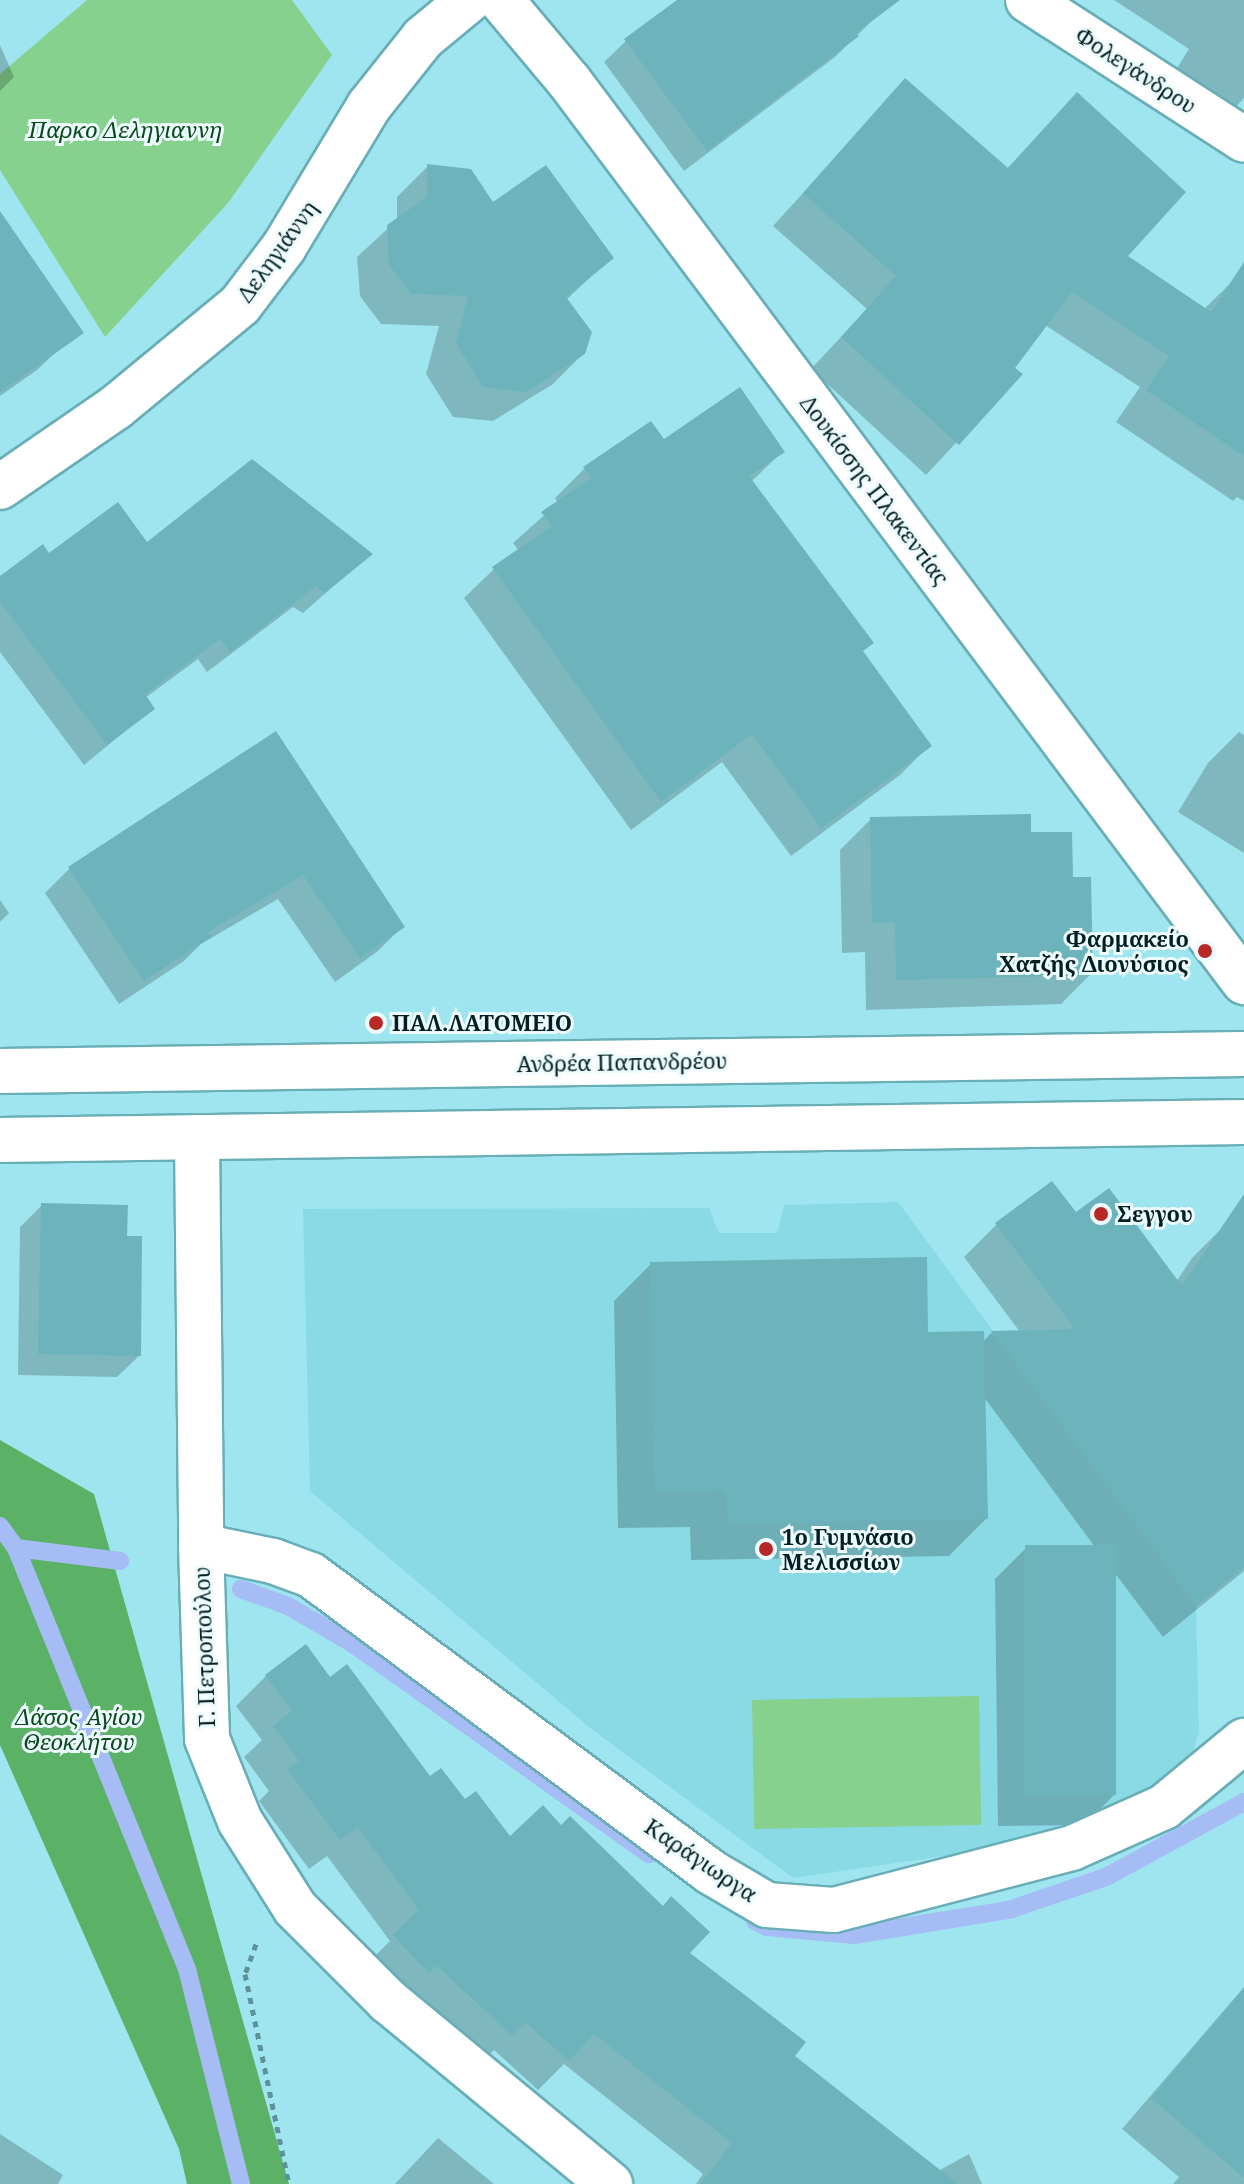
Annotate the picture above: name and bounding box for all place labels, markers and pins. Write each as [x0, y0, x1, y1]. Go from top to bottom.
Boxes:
place label: Φαρμακείο Χατζής Διονύσιος [999, 925, 1189, 976]
marker: Φαρμακείο Χατζής Διονύσιος [1196, 942, 1214, 960]
place label: ΠΑΛ.ΛΑΤΟΜΕΙΟ [392, 1010, 572, 1036]
marker: ΠΑΛ.ΛΑΤΟΜΕΙΟ [367, 1014, 385, 1032]
place label: Σεγγου [1117, 1201, 1193, 1227]
marker: Σεγγου [1092, 1205, 1110, 1223]
place label: 1ο Γυμνάσιο Μελισσίων [782, 1523, 914, 1574]
marker: 1ο Γυμνάσιο Μελισσίων [757, 1540, 775, 1558]

